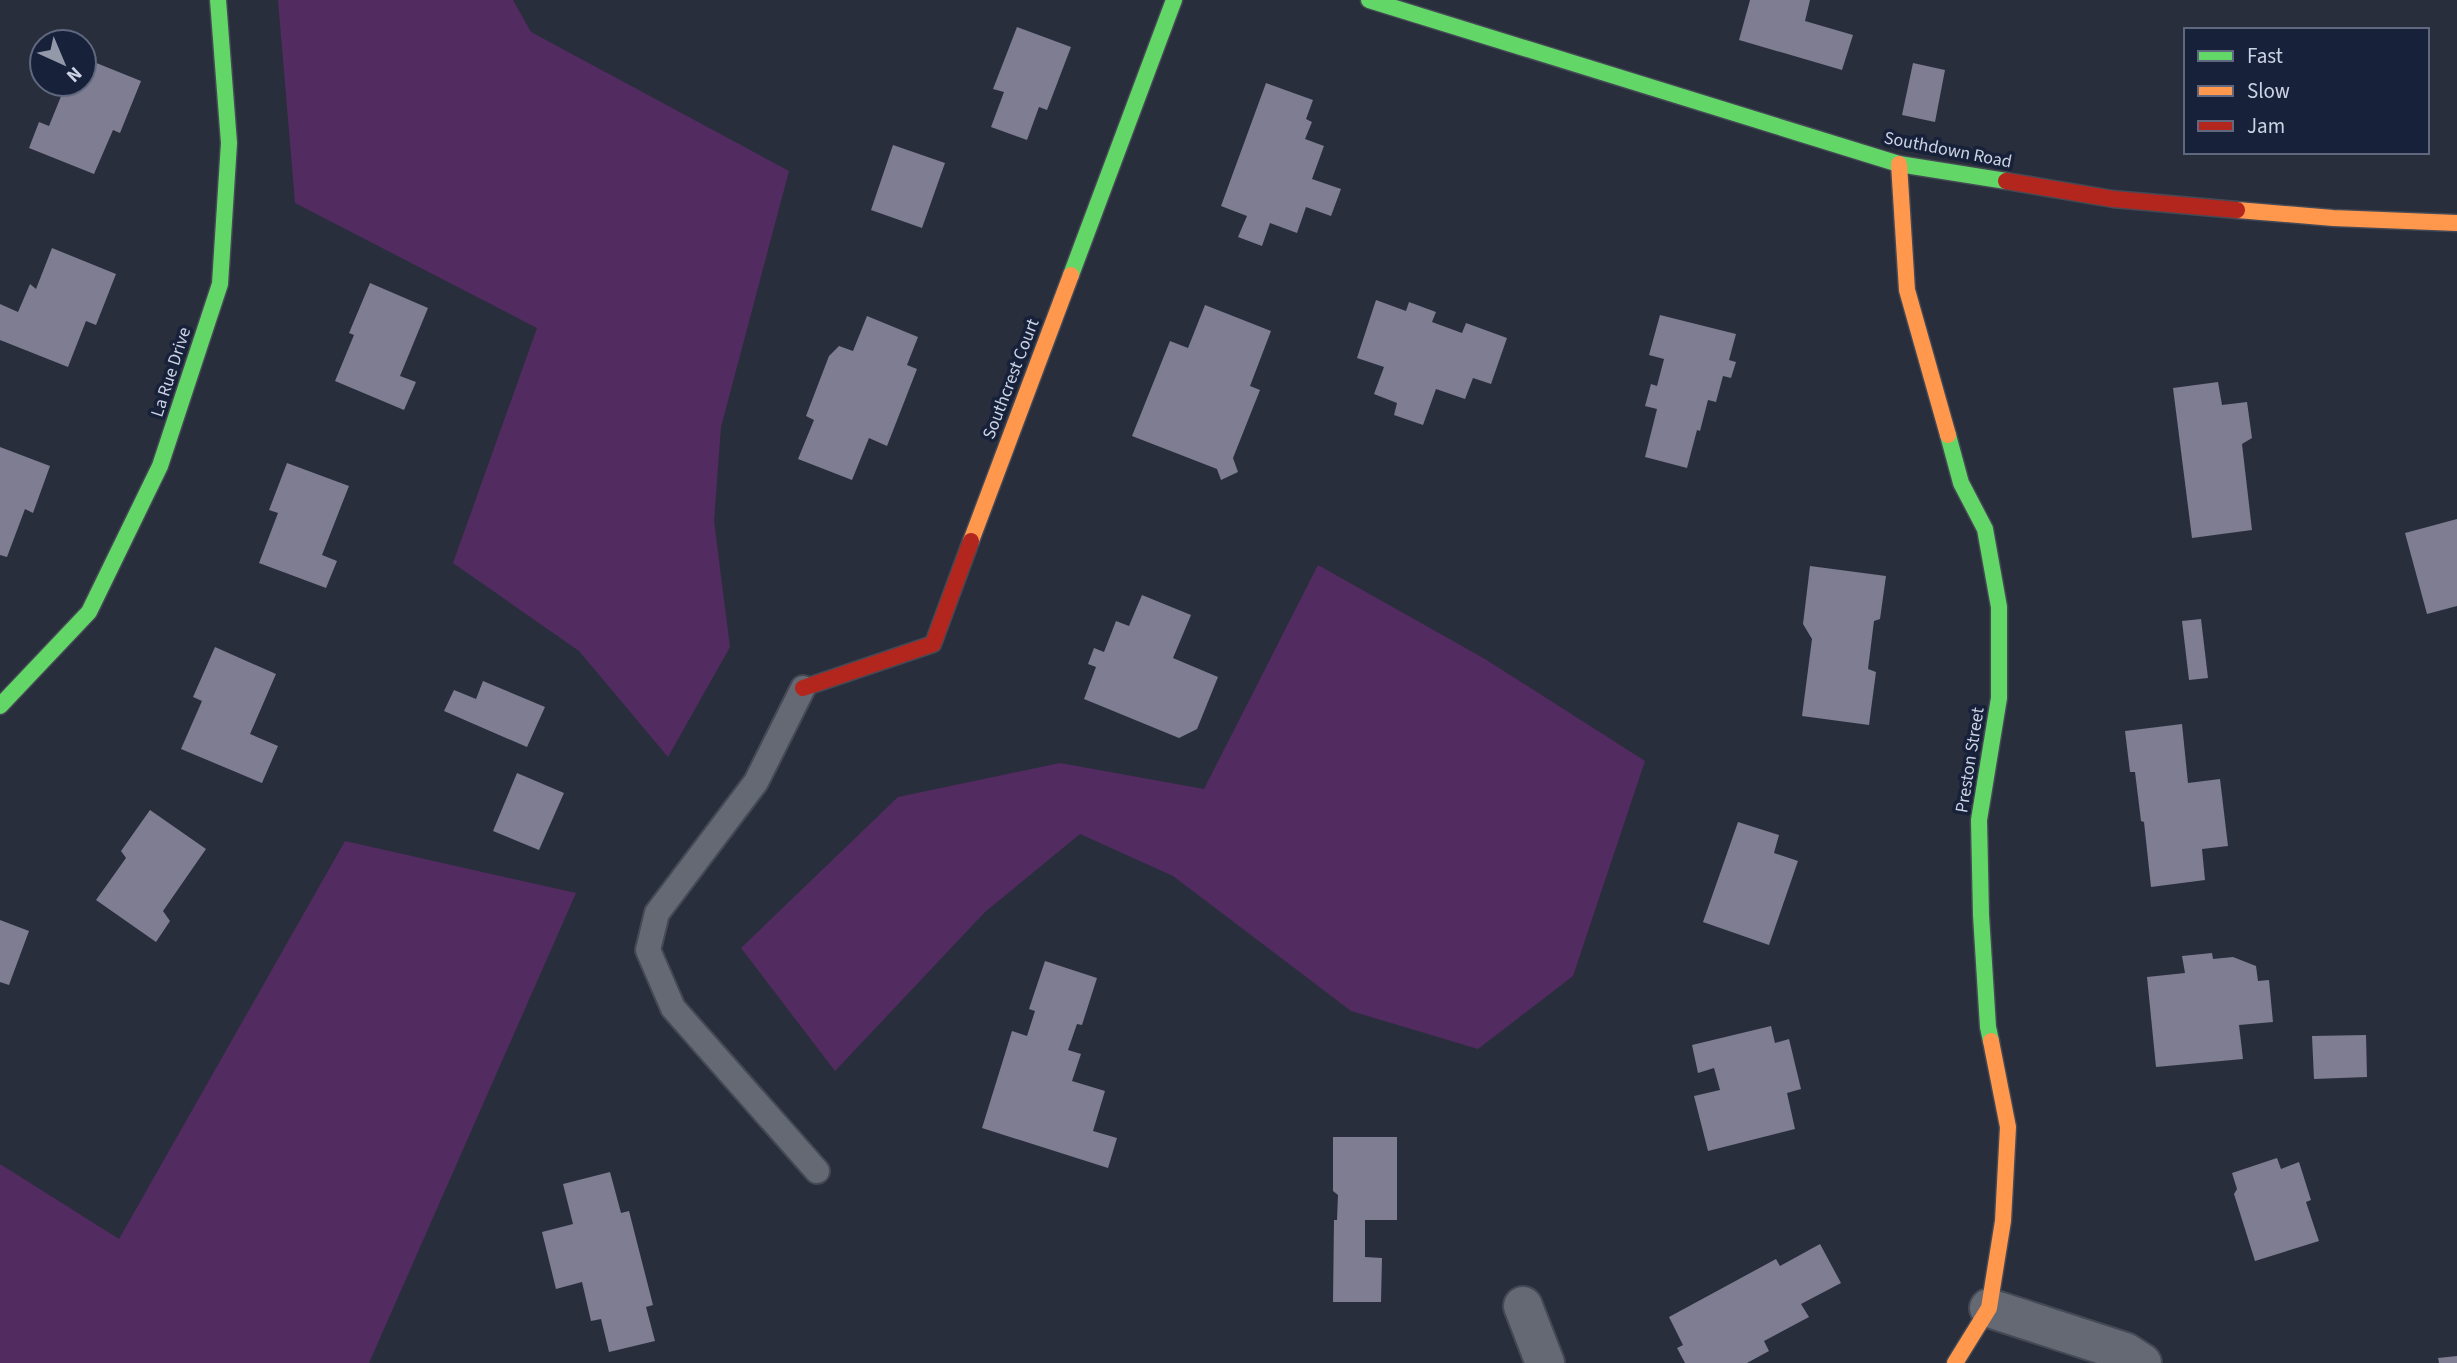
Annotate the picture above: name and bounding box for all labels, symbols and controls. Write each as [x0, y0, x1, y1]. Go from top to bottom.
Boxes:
north arrow [28, 28, 98, 98]
legend [2184, 28, 2429, 154]
text: Fast [2247, 41, 2283, 71]
text: N [60, 60, 88, 88]
text: Slow [2247, 76, 2290, 106]
text: Jam [2247, 111, 2285, 141]
street label: Southdown Road [1882, 125, 2014, 175]
street label: Southcrest Court [977, 315, 1045, 443]
street label: La Rue Drive [145, 324, 197, 420]
street label: Preston Street [1949, 705, 1991, 815]

